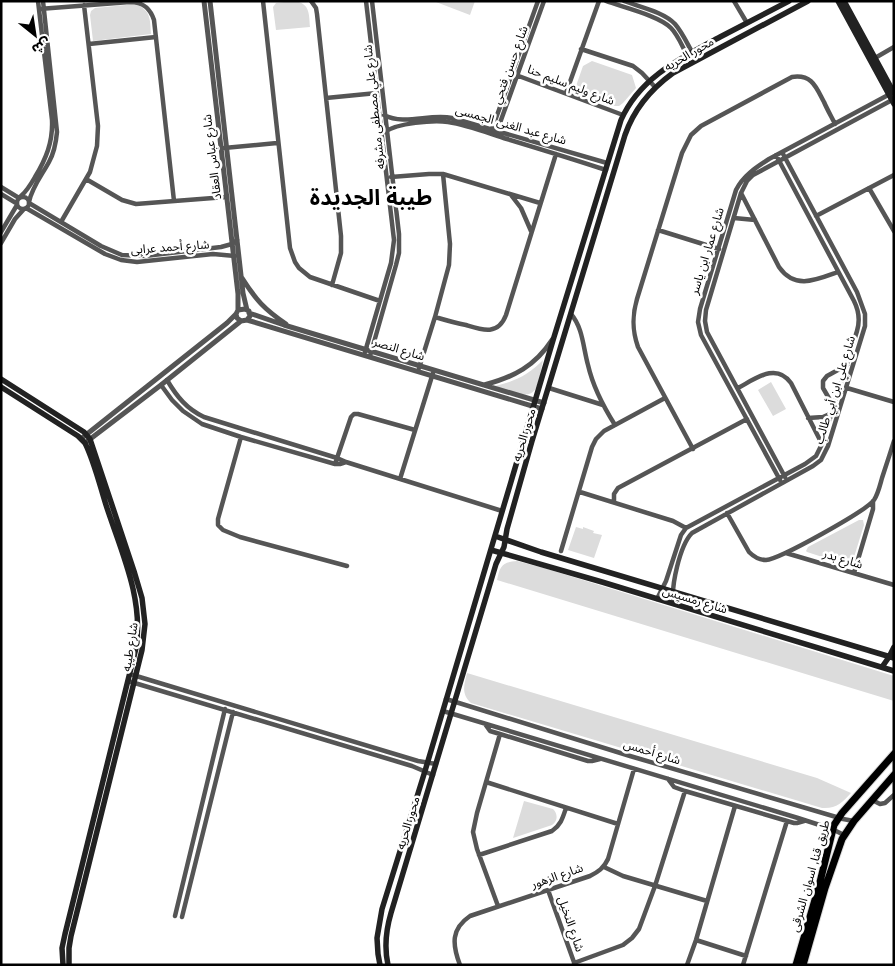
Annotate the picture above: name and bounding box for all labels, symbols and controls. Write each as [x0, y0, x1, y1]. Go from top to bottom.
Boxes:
north arrow [10, 10, 60, 60]
street label: شارع حسن فتحي [489, 24, 533, 107]
street label: محور الحريه [662, 34, 716, 74]
text: ش [29, 35, 54, 58]
street label: شارع علي مصطفى مشرفه [361, 44, 390, 170]
street label: شارع وليم سليم حنا [525, 62, 616, 110]
street label: شارع عبد الغنى الجمسى [453, 102, 568, 149]
street label: شارع عباس العقاد [200, 113, 226, 200]
district label: طيبة الجديدة [310, 185, 432, 210]
street label: شارع عمار ابن ياسر [687, 206, 729, 298]
street label: شارع أحمد عرابى [130, 237, 210, 259]
street label: شارع النصر [370, 334, 426, 365]
street label: شارع علي ابن أبي طالب [811, 334, 861, 447]
street label: محور الحريه [509, 407, 539, 463]
street label: شارع بدر [820, 546, 865, 574]
street label: شارع رمسيس [660, 584, 729, 618]
street label: شارع طيبه [119, 622, 143, 673]
street label: شارع أحمس [621, 736, 682, 769]
street label: محور الحريه [393, 795, 423, 851]
street label: طريق قنا, اسوان الشرقى [787, 818, 834, 934]
street label: شارع الزهور [528, 861, 585, 894]
street label: شارع النخيل [553, 894, 587, 954]

